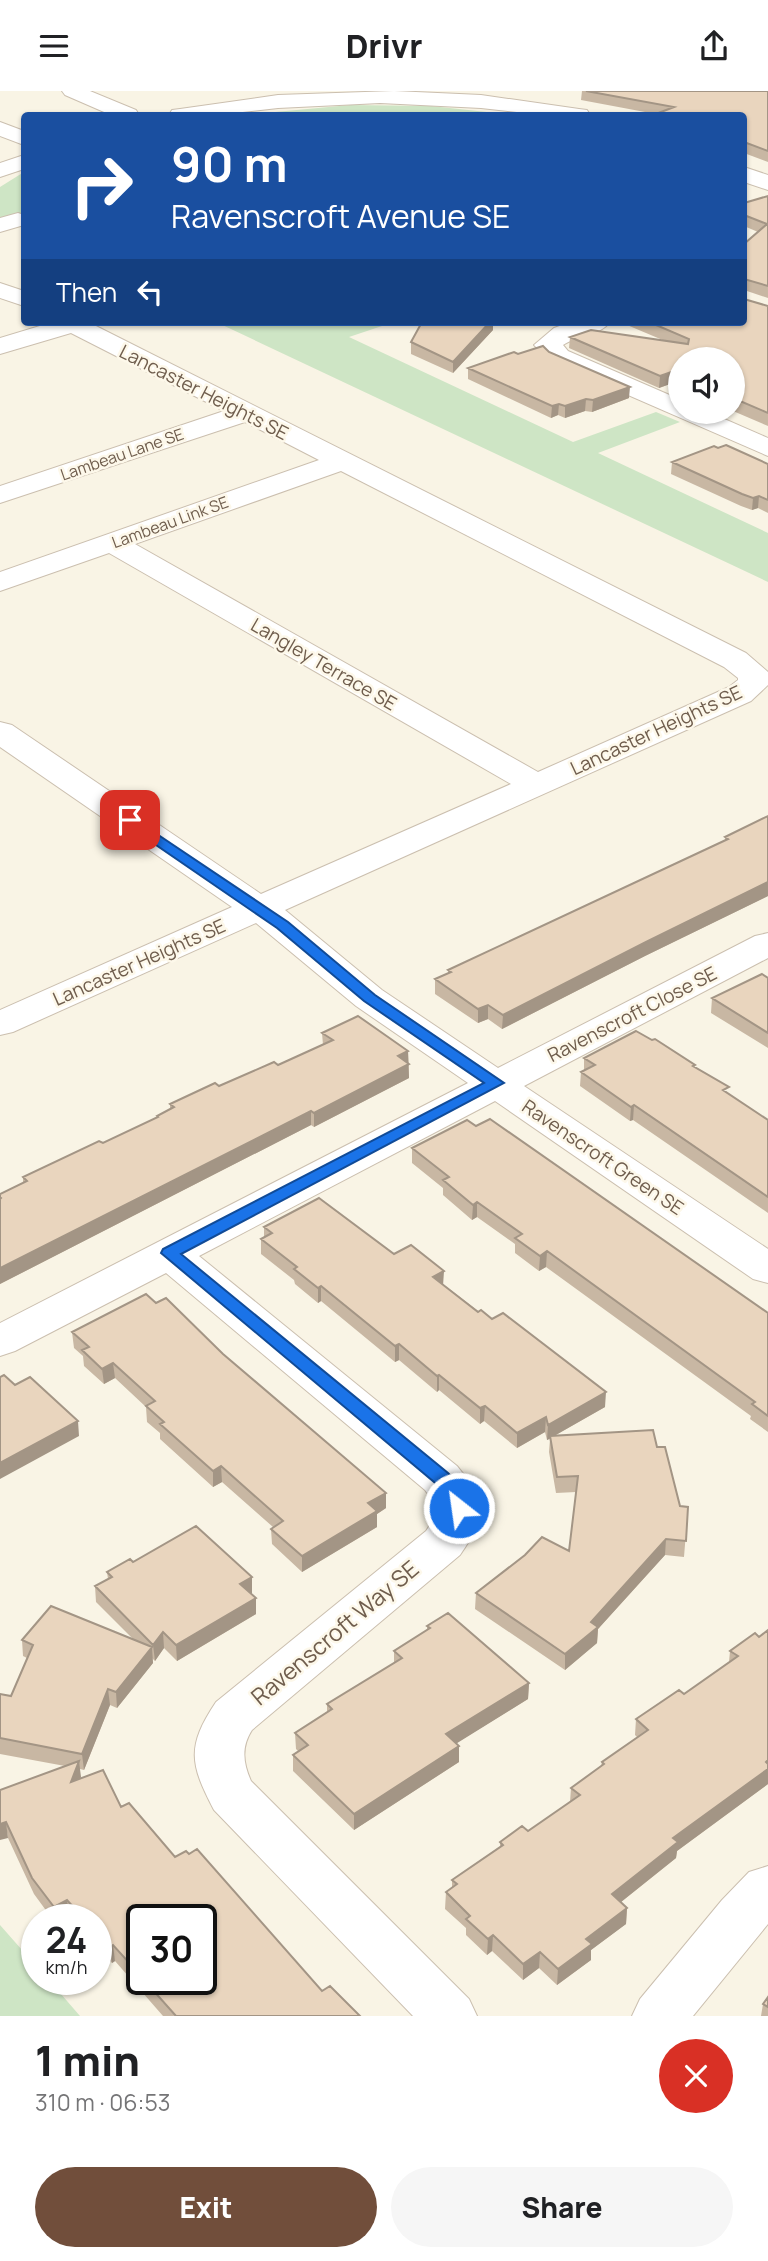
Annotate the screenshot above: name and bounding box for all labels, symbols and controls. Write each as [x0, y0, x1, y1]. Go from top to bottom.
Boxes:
text: Drivr [346, 24, 422, 68]
icon: menu [35, 27, 73, 65]
icon: share [695, 27, 733, 65]
text: 90 m [171, 130, 288, 197]
icon: right [56, 140, 147, 231]
text: Ravenscroft Avenue SE [171, 194, 510, 238]
icon: left [131, 273, 169, 311]
text: Then [56, 274, 117, 310]
street label: Lancaster Heights SE [115, 338, 293, 446]
map controls [668, 347, 745, 424]
button: sound [668, 347, 745, 424]
street label: Lambeau Lane SE [57, 423, 187, 485]
street label: Lambeau Link SE [109, 491, 231, 553]
street label: Langley Terrace SE [246, 612, 402, 716]
street label: Lancaster Heights SE [566, 679, 746, 781]
pin [100, 790, 160, 850]
icon: arrive [111, 801, 149, 839]
street label: Lancaster Heights SE [49, 912, 229, 1012]
street label: Ravenscroft Close SE [543, 960, 721, 1068]
street label: Ravenscroft Green SE [517, 1093, 689, 1221]
position arrow [422, 1471, 496, 1545]
street label: Ravenscroft Way SE [244, 1553, 425, 1712]
speed limit sign: 30 [126, 1904, 217, 1995]
text: 24 [46, 1916, 87, 1964]
text: km/h [46, 1955, 87, 1979]
text: 1 min [35, 2031, 140, 2089]
button: close [659, 2039, 733, 2113]
text: 310 m · 06:53 [35, 2086, 170, 2118]
button: Exit [35, 2167, 377, 2247]
button: Share [391, 2167, 733, 2247]

